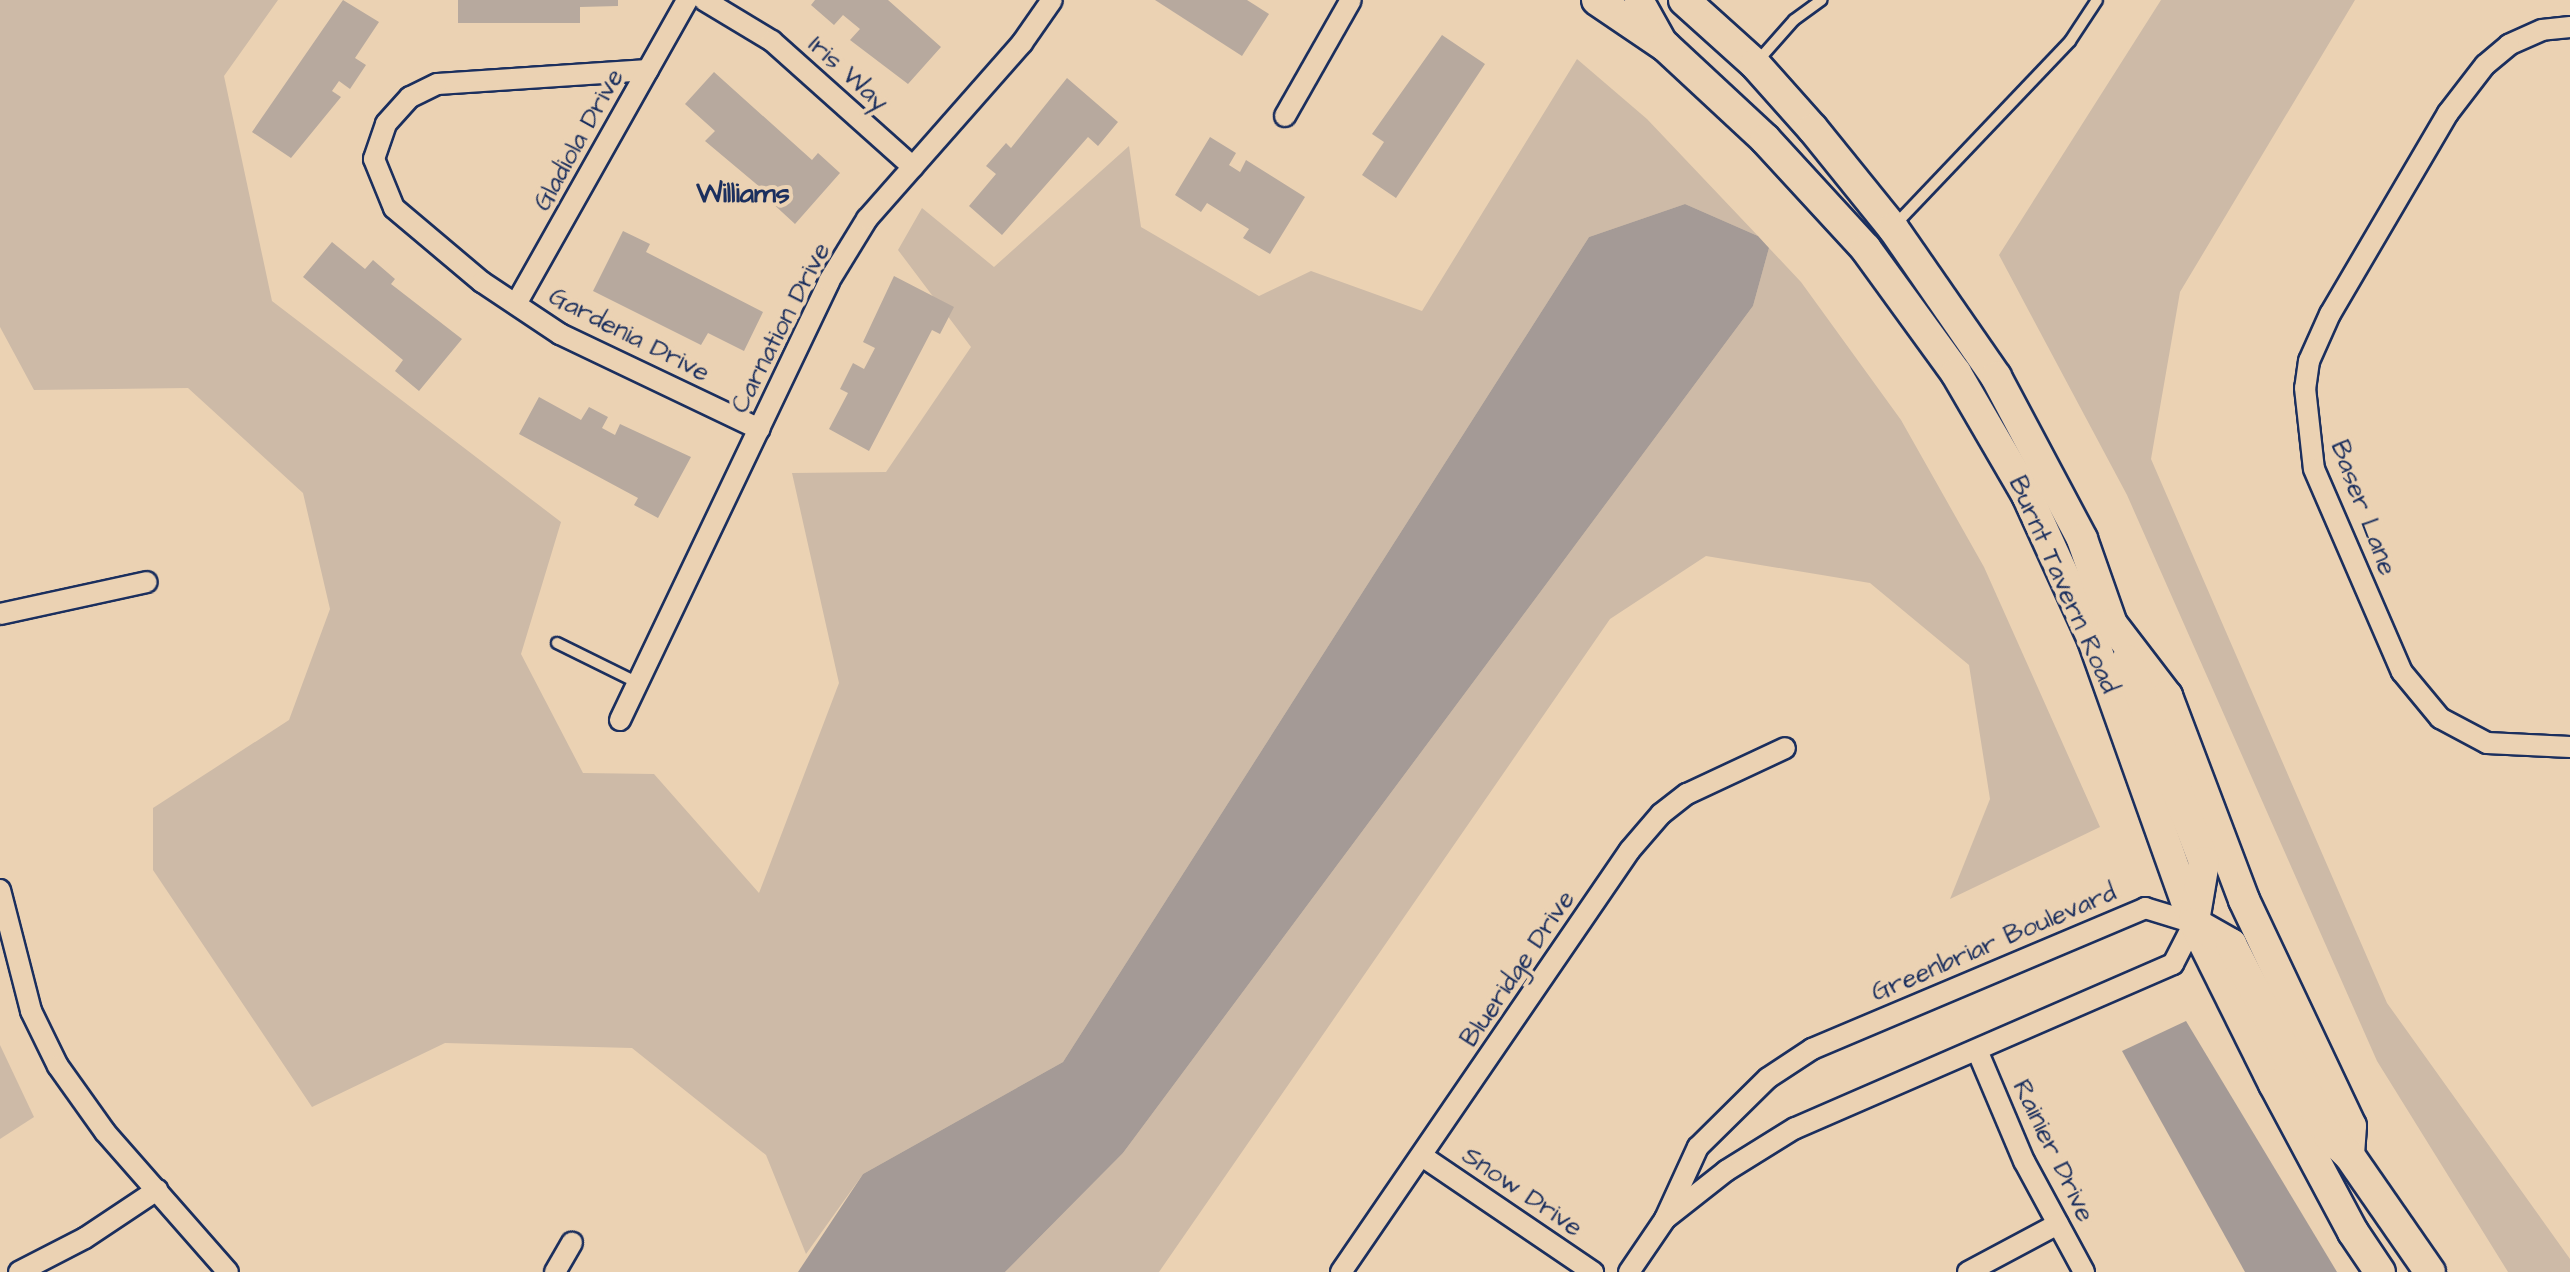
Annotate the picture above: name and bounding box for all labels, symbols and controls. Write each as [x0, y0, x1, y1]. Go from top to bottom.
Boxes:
street label: Iris Way [801, 30, 895, 118]
street label: Gladiola Drive [527, 64, 631, 216]
district label: Williams [696, 177, 790, 211]
street label: Carnation Drive [725, 237, 837, 419]
street label: Gardenia Drive [543, 281, 715, 389]
street label: Baser Lane [2323, 436, 2403, 580]
street label: Burnt Tavern Road [2001, 472, 2125, 698]
street label: Greenbriar Boulevard [1867, 877, 2121, 1009]
street label: Blueridge Drive [1454, 885, 1582, 1053]
street label: Rainier Drive [2005, 1075, 2101, 1227]
street label: Snow Drive [1456, 1140, 1588, 1244]

